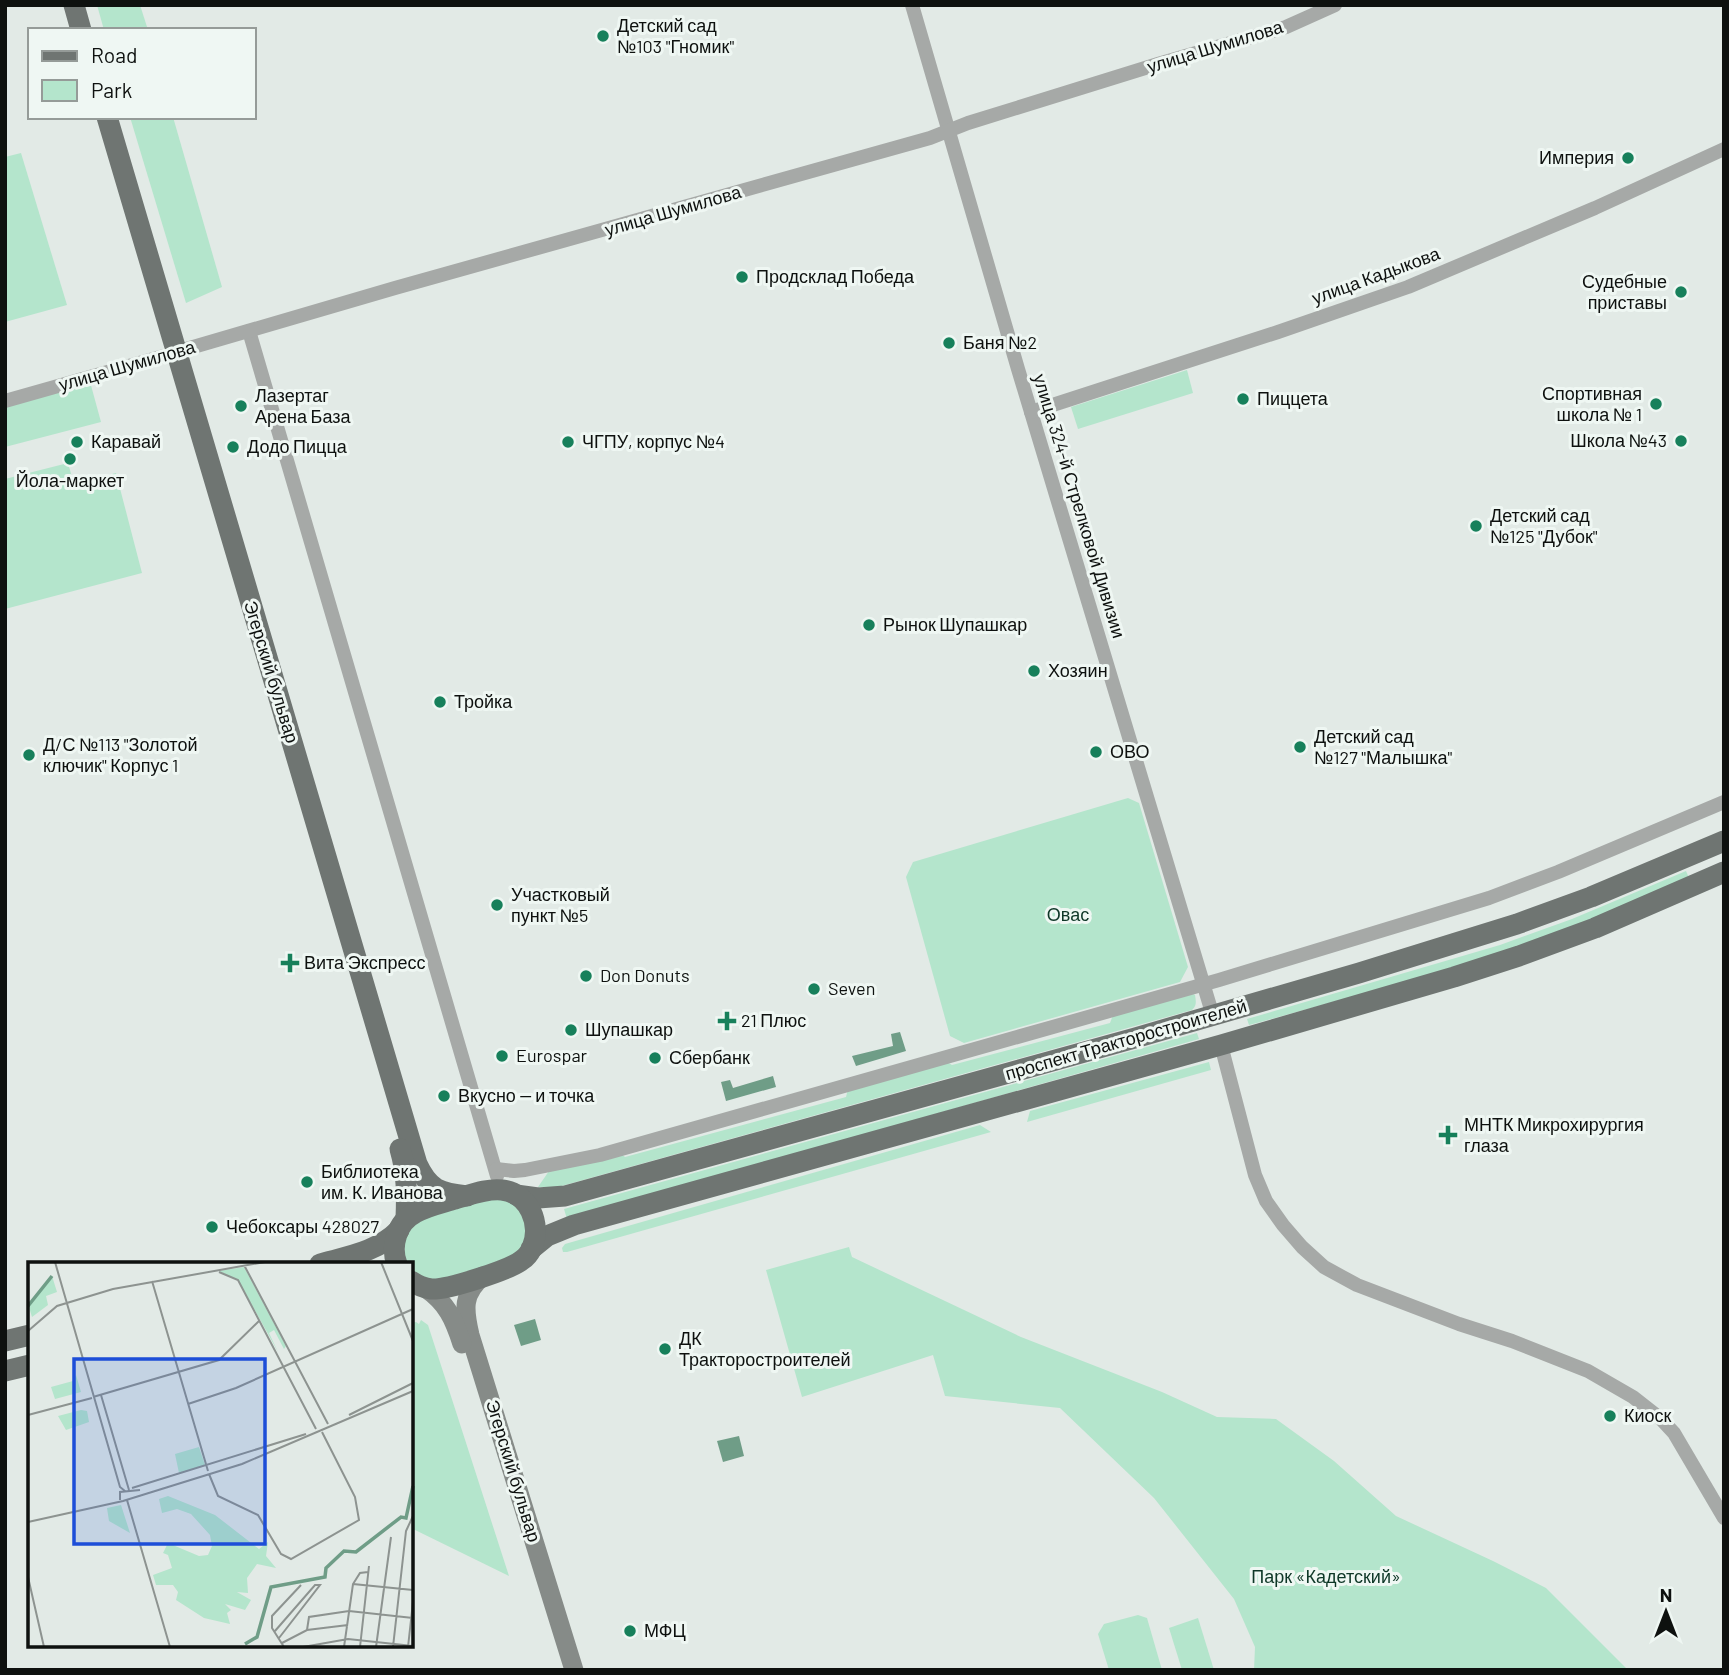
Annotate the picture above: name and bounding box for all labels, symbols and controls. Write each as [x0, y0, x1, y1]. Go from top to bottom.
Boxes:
place label: Детский сад №103 "Гномик" [617, 14, 734, 57]
street label: улица Шумилова [1144, 15, 1286, 77]
legend [28, 28, 256, 119]
marker: Детский сад №103 "Гномик" [595, 28, 611, 44]
text: Road [91, 42, 137, 67]
text: Park [91, 77, 132, 102]
place label: Империя [1539, 146, 1614, 168]
marker: Империя [1620, 150, 1636, 166]
street label: улица Шумилова [602, 180, 744, 240]
street label: улица Кадыкова [1309, 241, 1444, 308]
place label: Продсклад Победа [756, 265, 915, 287]
marker: Продсклад Победа [734, 269, 750, 285]
place label: Судебные приставы [1582, 270, 1667, 313]
marker: Судебные приставы [1673, 284, 1689, 300]
place label: Баня №2 [963, 331, 1037, 353]
street label: улица Шумилова [56, 335, 198, 395]
marker: Баня №2 [941, 335, 957, 351]
street label: улица 324-й Стрелковой Дивизии [1029, 371, 1131, 641]
place label: Спортивная школа № 1 [1542, 382, 1642, 425]
place label: Лазертаг Арена База [255, 384, 351, 427]
place label: Пиццета [1257, 387, 1329, 409]
marker: Пиццета [1235, 391, 1251, 407]
marker: Спортивная школа № 1 [1648, 396, 1664, 412]
marker: Лазертаг Арена База [233, 398, 249, 414]
place label: Школа №43 [1570, 429, 1667, 451]
place label: Каравай [91, 430, 161, 452]
place label: ЧГПУ, корпус №4 [582, 430, 725, 452]
marker: Школа №43 [1673, 433, 1689, 449]
marker: Каравай [69, 434, 85, 450]
marker: ЧГПУ, корпус №4 [560, 434, 576, 450]
place label: Додо Пицца [247, 435, 348, 457]
marker: Додо Пицца [225, 439, 241, 455]
marker: Йола-маркет [62, 451, 78, 467]
place label: Йола-маркет [16, 469, 124, 491]
place label: Детский сад №125 "Дубок" [1490, 504, 1598, 547]
marker: Детский сад №125 "Дубок" [1468, 518, 1484, 534]
street label: Эгерский бульвар [240, 598, 304, 745]
place label: Рынок Шупашкар [883, 613, 1027, 635]
marker: Рынок Шупашкар [861, 617, 877, 633]
place label: Хозяин [1048, 659, 1108, 681]
marker: Хозяин [1026, 663, 1042, 679]
place label: Тройка [454, 690, 513, 712]
marker: Тройка [432, 694, 448, 710]
place label: Детский сад №127 "Малышка" [1314, 725, 1452, 768]
place label: Д/С №113 "Золотой ключик" Корпус 1 [43, 733, 197, 776]
marker: Детский сад №127 "Малышка" [1292, 739, 1308, 755]
place label: ОВО [1110, 740, 1149, 762]
marker: ОВО [1088, 744, 1104, 760]
marker: Д/С №113 "Золотой ключик" Корпус 1 [21, 747, 37, 763]
place label: Участковый пункт №5 [511, 883, 610, 926]
marker: Участковый пункт №5 [489, 897, 505, 913]
park label: Овас [1047, 903, 1089, 925]
place label: Вита Экспресс [304, 951, 426, 973]
marker: Вита Экспресс [282, 955, 298, 971]
place label: Don Donuts [600, 964, 690, 986]
marker: Don Donuts [578, 968, 594, 984]
place label: Seven [828, 977, 875, 999]
marker: Seven [806, 981, 822, 997]
street label: проспект Тракторостроителей [1003, 994, 1249, 1084]
place label: 21 Плюс [741, 1009, 806, 1031]
marker: 21 Плюс [719, 1013, 735, 1029]
place label: Шупашкар [585, 1018, 673, 1040]
marker: Шупашкар [563, 1022, 579, 1038]
place label: Eurospar [516, 1044, 588, 1066]
place label: Сбербанк [669, 1046, 750, 1068]
marker: Eurospar [494, 1048, 510, 1064]
marker: Сбербанк [647, 1050, 663, 1066]
place label: Вкусно — и точка [458, 1084, 595, 1106]
marker: Вкусно — и точка [436, 1088, 452, 1104]
place label: МНТК Микрохирургия глаза [1464, 1113, 1644, 1156]
marker: МНТК Микрохирургия глаза [1438, 1125, 1458, 1145]
place label: Библиотека им. К. Иванова [321, 1160, 444, 1203]
marker: Библиотека им. К. Иванова [299, 1174, 315, 1190]
place label: Чебоксары 428027 [226, 1215, 380, 1237]
marker: Чебоксары 428027 [204, 1219, 220, 1235]
inset map [28, 1262, 413, 1647]
place label: ДК Тракторостроителей [679, 1327, 851, 1370]
marker: ДК Тракторостроителей [657, 1341, 673, 1357]
street label: Эгерский бульвар [482, 1397, 546, 1544]
place label: Киоск [1624, 1404, 1672, 1426]
marker: Киоск [1602, 1408, 1618, 1424]
park label: Парк «Кадетский» [1251, 1565, 1401, 1587]
north arrow [1631, 1577, 1701, 1647]
text: N [1660, 1583, 1672, 1606]
place label: МФЦ [644, 1619, 686, 1641]
marker: МФЦ [622, 1623, 638, 1639]

